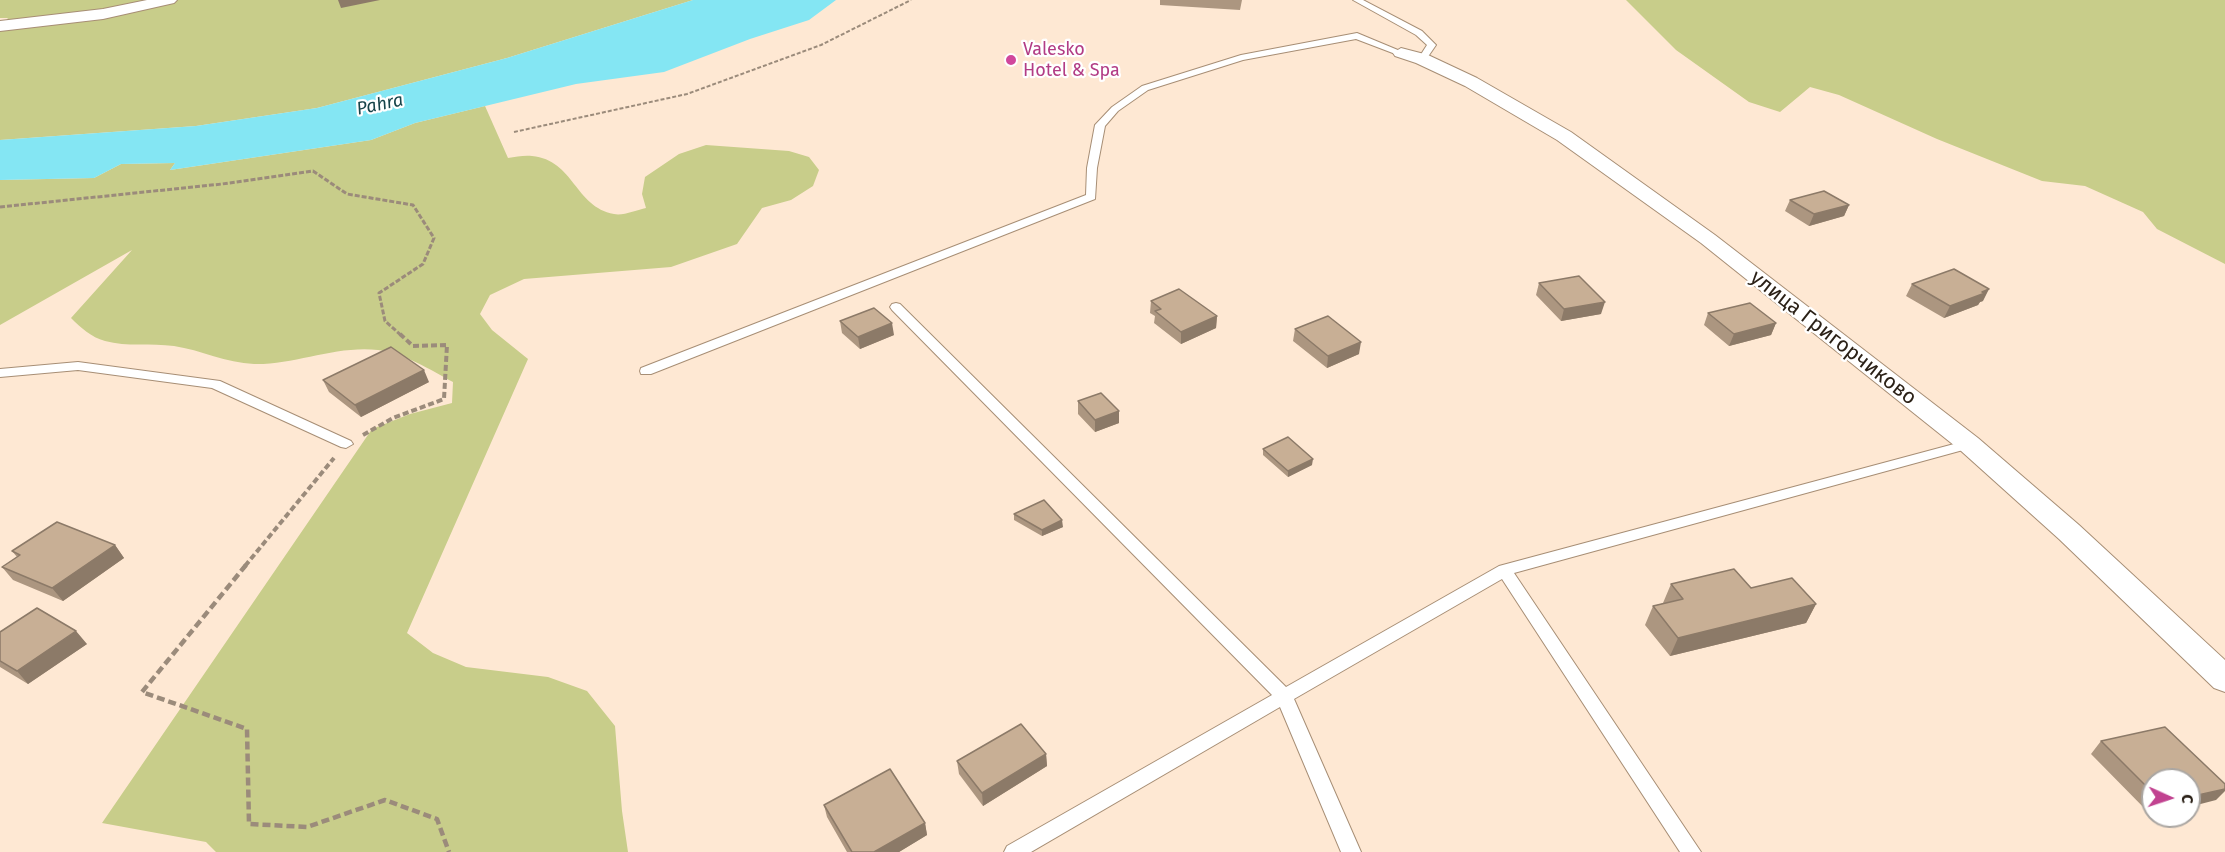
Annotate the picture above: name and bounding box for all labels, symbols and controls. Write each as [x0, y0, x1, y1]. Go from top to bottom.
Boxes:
place label: Valesko Hotel & Spa [1023, 39, 1120, 82]
marker: Valesko Hotel & Spa [1004, 53, 1018, 67]
water label: Pahra [355, 90, 405, 120]
street label: улица Григорчиково [1745, 265, 1921, 411]
north arrow [2141, 768, 2201, 828]
text: С [2178, 794, 2197, 804]

